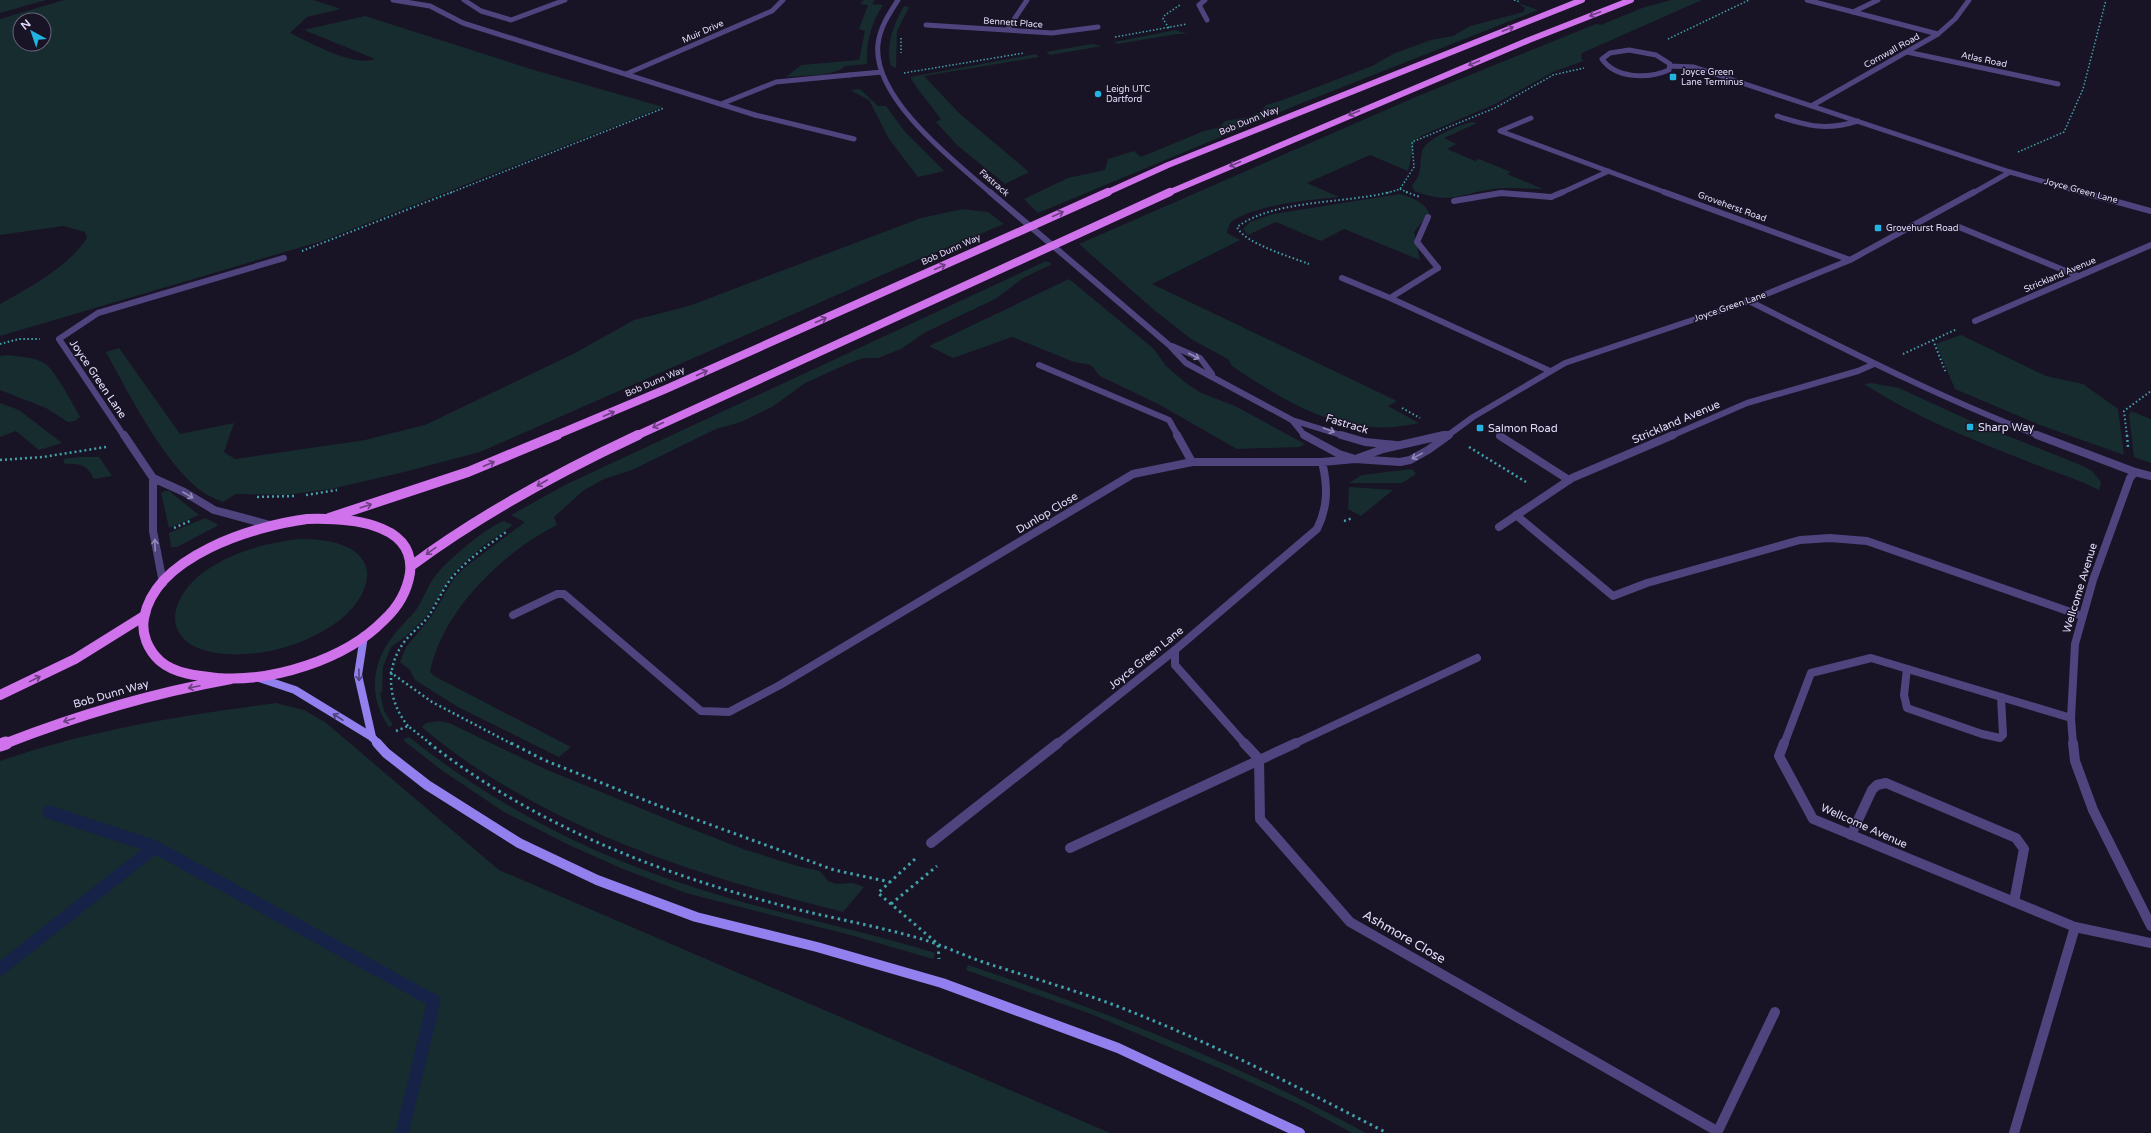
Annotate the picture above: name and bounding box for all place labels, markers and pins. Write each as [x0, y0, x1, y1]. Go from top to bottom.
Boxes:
place label: Joyce Green Lane Terminus [1681, 67, 1743, 88]
marker: Joyce Green Lane Terminus [1668, 72, 1678, 82]
place label: Leigh UTC Dartford [1106, 84, 1150, 105]
marker: Leigh UTC Dartford [1093, 89, 1103, 99]
marker: Grovehurst Road [1873, 223, 1883, 233]
place label: Grovehurst Road [1886, 223, 1958, 234]
place label: Sharp Way [1978, 421, 2034, 434]
place label: Salmon Road [1488, 422, 1558, 435]
marker: Sharp Way [1965, 422, 1975, 432]
marker: Salmon Road [1475, 423, 1485, 433]

